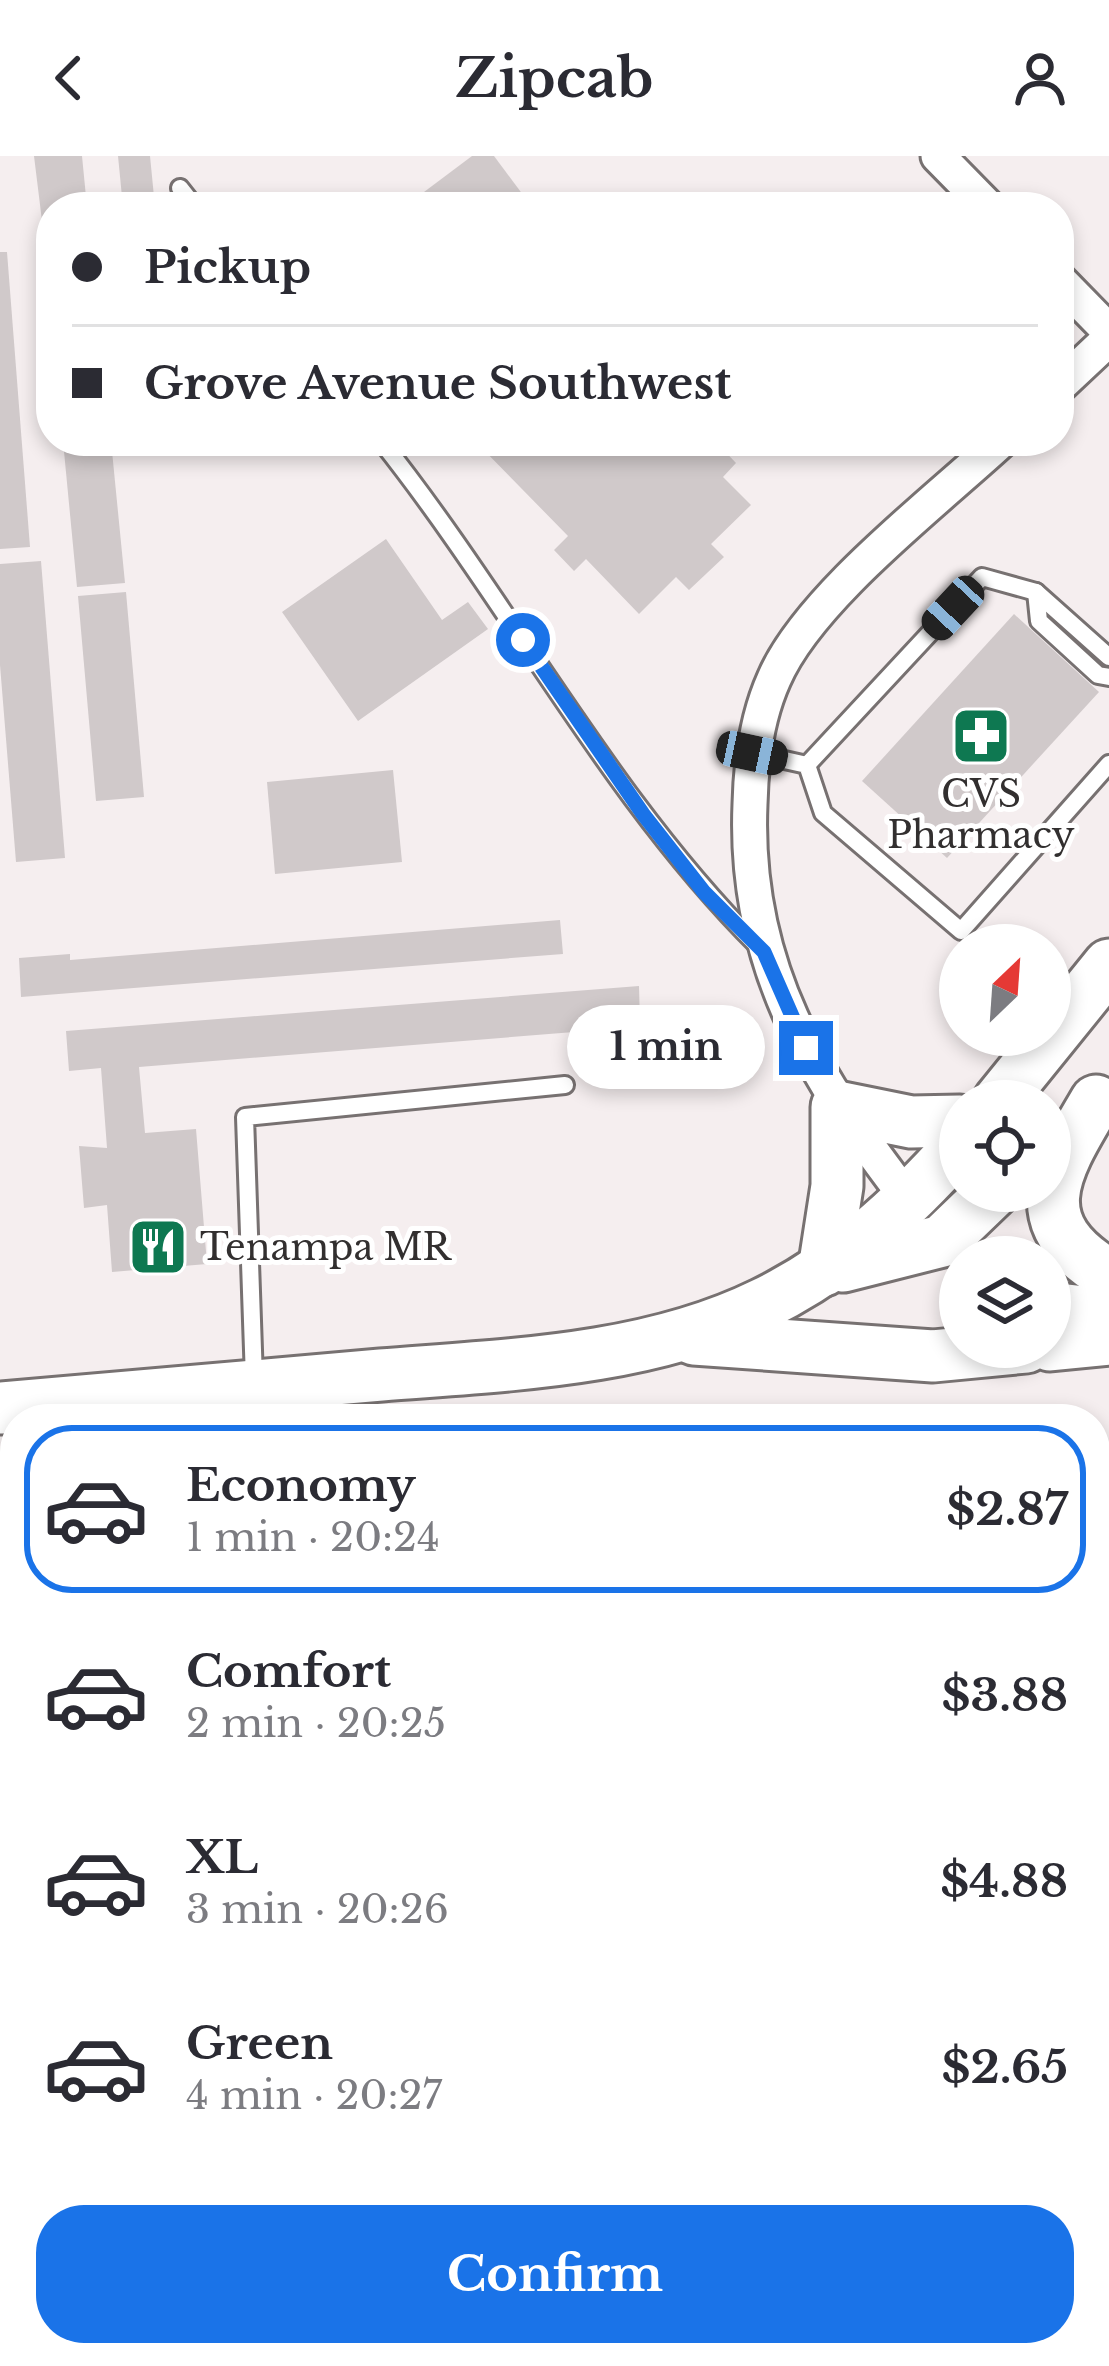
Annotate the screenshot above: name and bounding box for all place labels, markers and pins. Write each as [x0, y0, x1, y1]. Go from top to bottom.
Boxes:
pharmacy icon: CVS Pharmacy [950, 705, 1012, 767]
place label: CVS Pharmacy [887, 772, 1075, 858]
restaurant icon: Tenampa MR [127, 1216, 189, 1278]
place label: Tenampa MR [200, 1225, 453, 1270]

